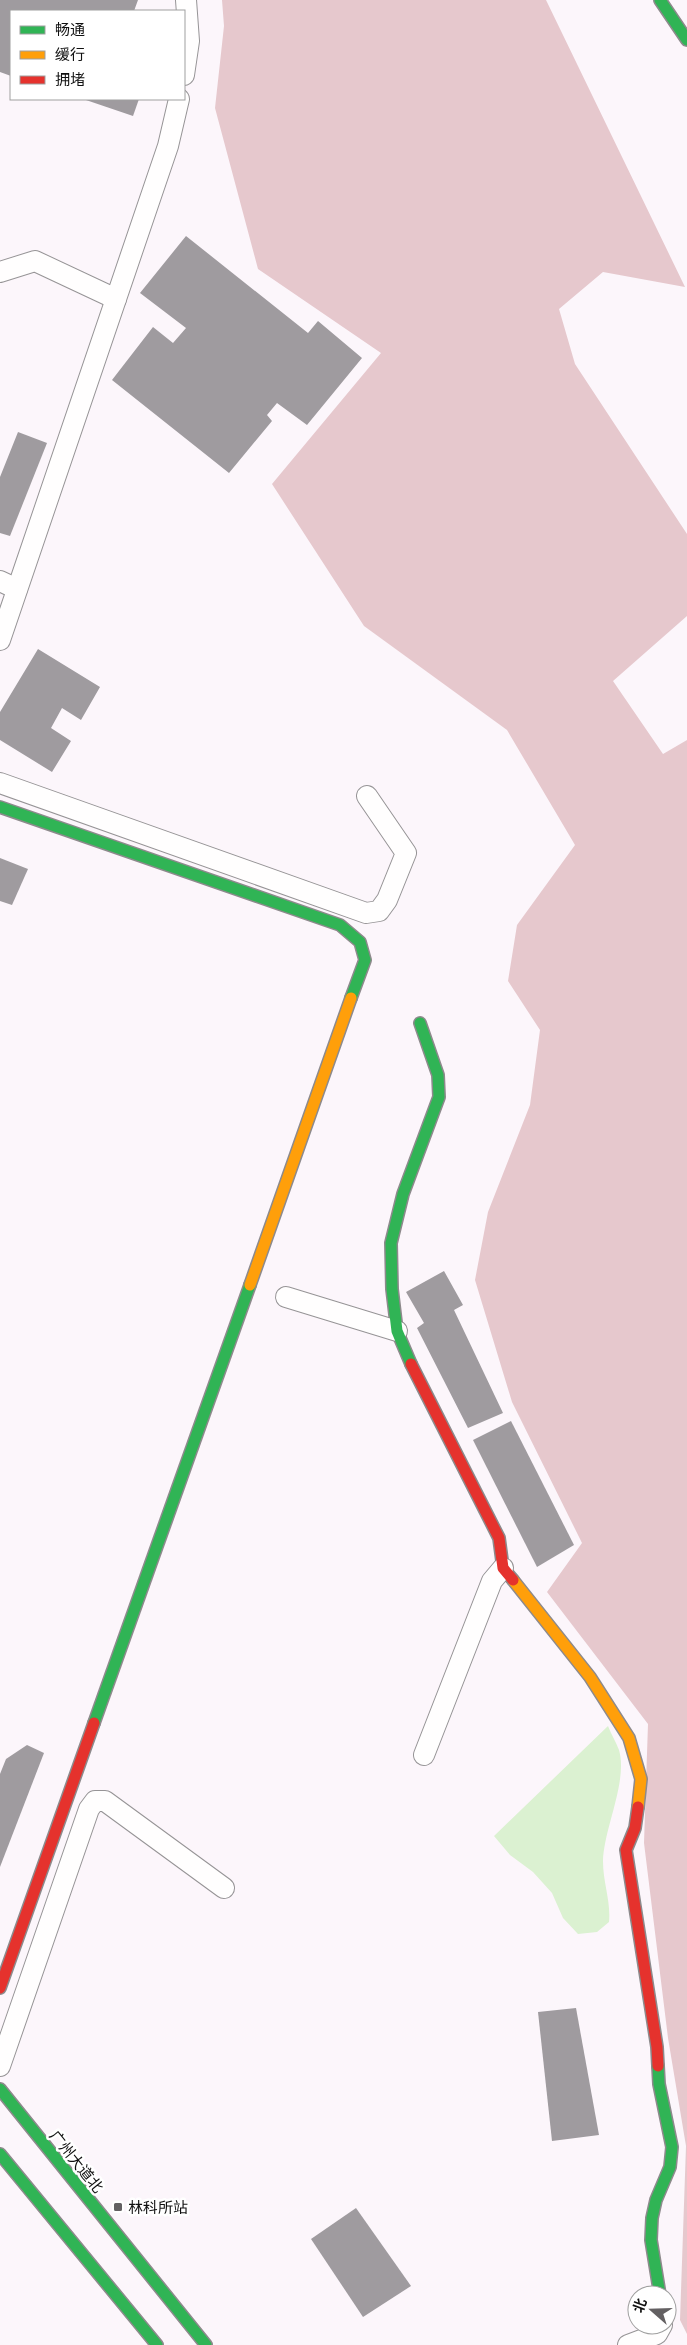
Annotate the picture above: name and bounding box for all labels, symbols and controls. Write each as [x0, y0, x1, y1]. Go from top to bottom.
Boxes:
legend [10, 10, 185, 100]
text: 畅通 [55, 19, 85, 39]
text: 缓行 [55, 44, 85, 64]
text: 拥堵 [55, 69, 85, 89]
street label: 广州大道北 [46, 2126, 108, 2196]
place label: 林科所站 [128, 2197, 188, 2217]
marker: 林科所站 [112, 2201, 124, 2213]
north arrow [627, 2285, 677, 2335]
text: 北 [628, 2296, 651, 2315]

